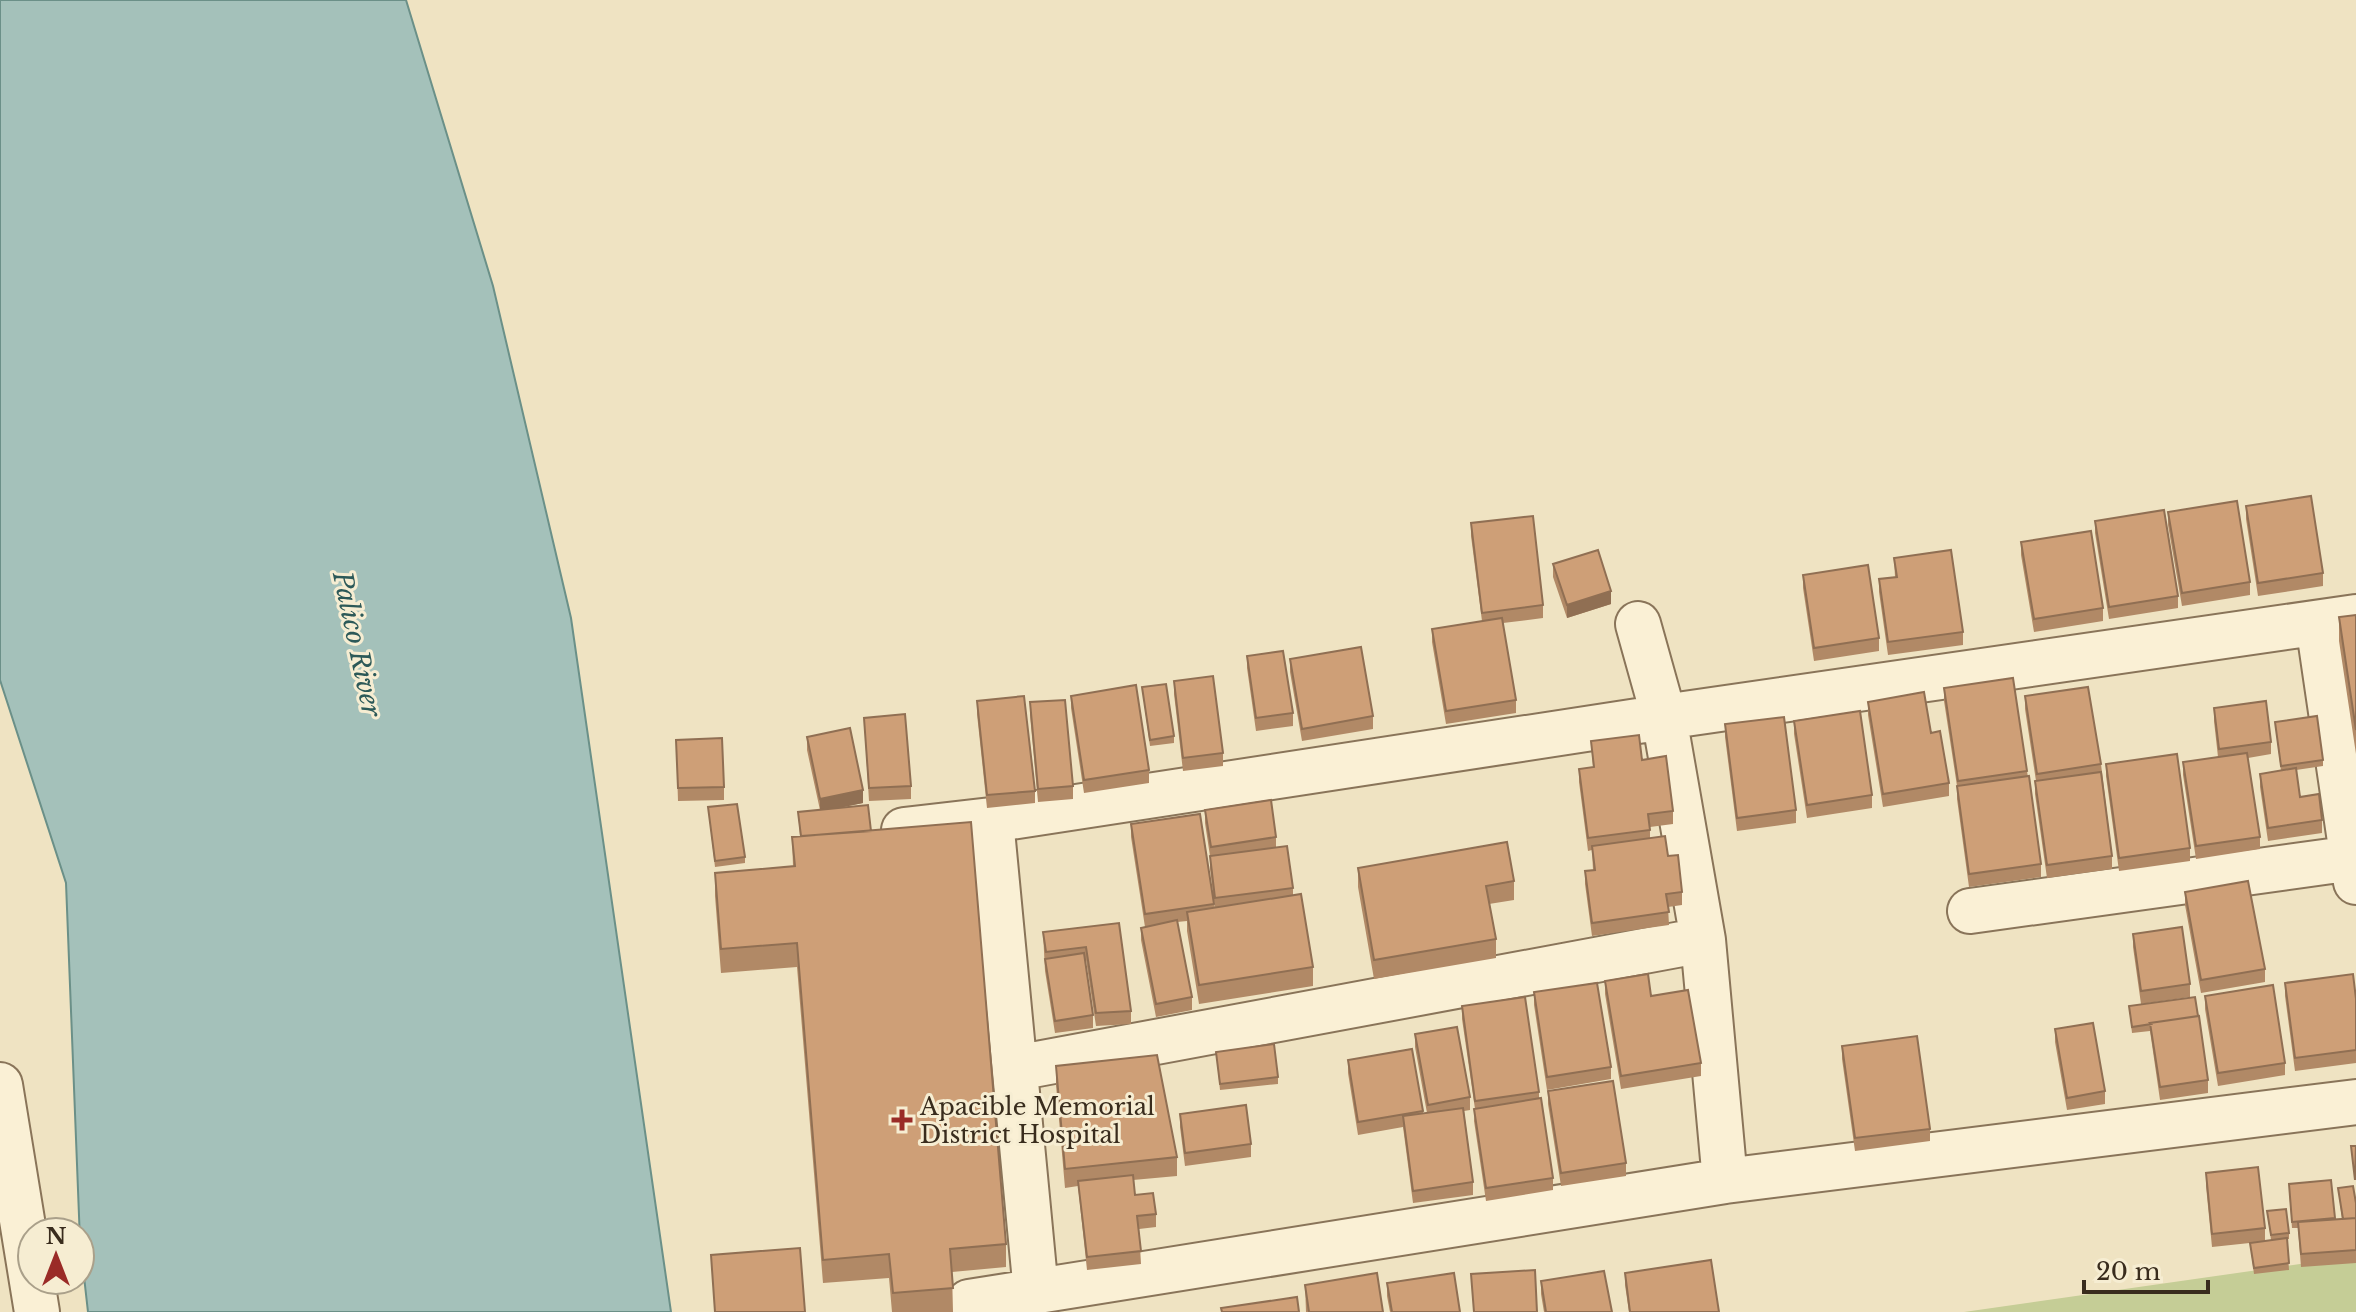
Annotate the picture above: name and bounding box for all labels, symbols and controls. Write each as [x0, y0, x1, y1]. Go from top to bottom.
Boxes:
water label: Palico River [326, 567, 388, 721]
place label: Apacible Memorial District Hospital [919, 1092, 1155, 1149]
marker: Apacible Memorial District Hospital [891, 1109, 913, 1131]
north arrow [16, 1216, 96, 1296]
text: N [46, 1223, 67, 1250]
scale bar [2084, 1244, 2208, 1294]
text: 20 m [2096, 1257, 2161, 1286]

